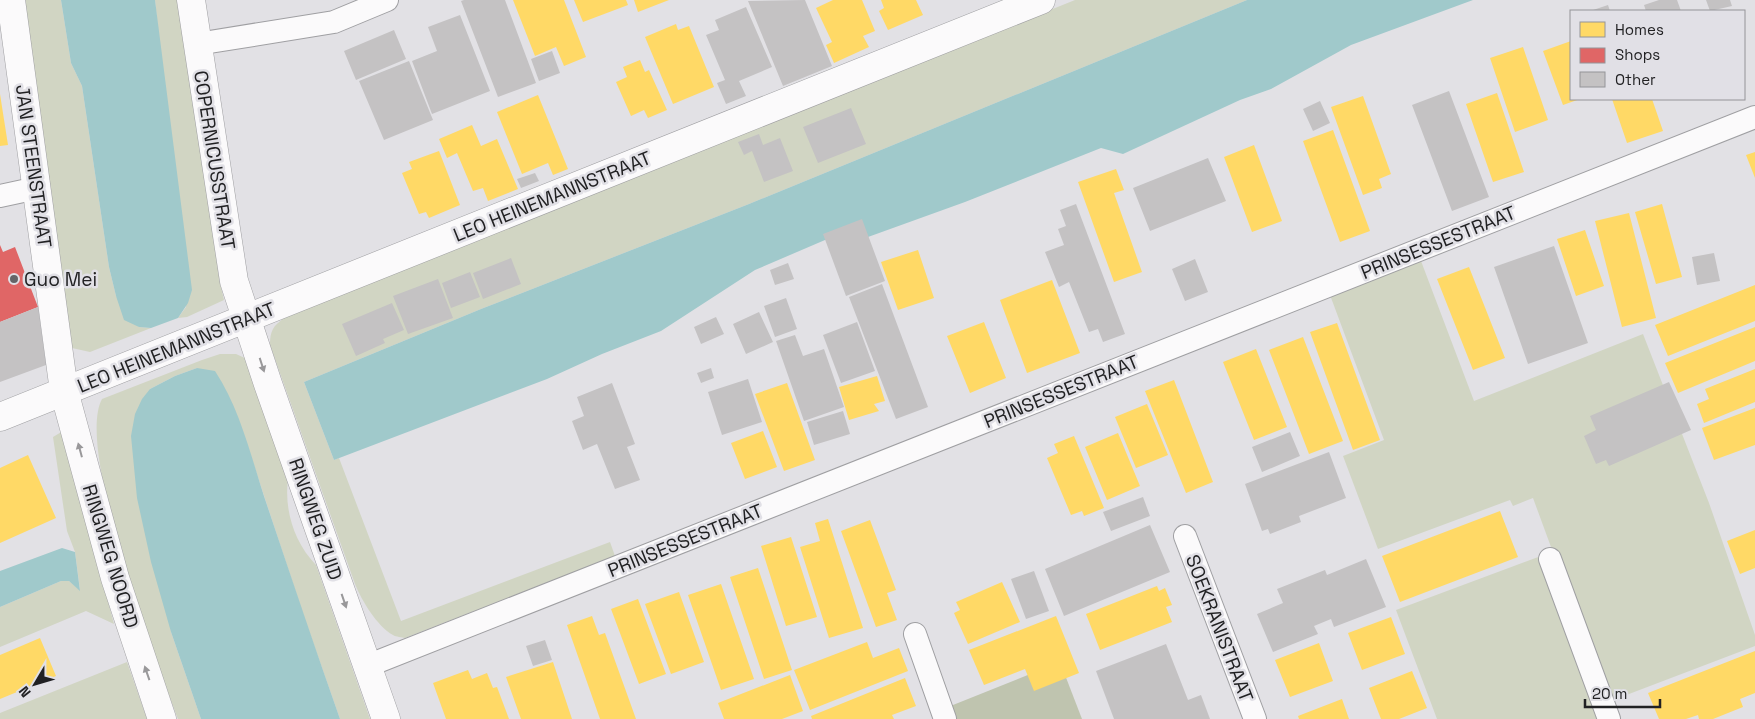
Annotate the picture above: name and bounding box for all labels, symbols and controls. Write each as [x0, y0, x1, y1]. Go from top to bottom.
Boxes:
legend [1570, 10, 1745, 100]
text: Homes [1615, 20, 1664, 39]
text: Shops [1615, 45, 1660, 64]
street label: COPERNICUSSTRAAT [188, 69, 241, 251]
text: Other [1615, 70, 1656, 89]
street label: JAN STEENSTRAAT [10, 83, 57, 249]
street label: LEO HEINEMANNSTRAAT [450, 145, 655, 248]
street label: PRINSESSESTRAAT [1357, 200, 1519, 285]
place label: Guo Mei [24, 267, 97, 292]
marker: Guo Mei [8, 273, 20, 285]
street label: LEO HEINEMANNSTRAAT [74, 296, 279, 399]
street label: PRINSESSESTRAAT [980, 349, 1142, 434]
one-way arrow [259, 357, 266, 372]
one-way arrow [76, 443, 84, 458]
street label: RINGWEG ZUID [283, 455, 348, 583]
street label: RINGWEG NOORD [77, 481, 144, 631]
street label: PRINSESSESTRAAT [604, 498, 766, 583]
street label: SOEKRANISTRAAT [1180, 551, 1259, 705]
one-way arrow [341, 594, 349, 609]
north arrow [10, 659, 60, 709]
one-way arrow [143, 665, 151, 680]
scale bar [1585, 676, 1660, 708]
text: N [15, 683, 35, 701]
text: 20 m [1592, 684, 1627, 703]

